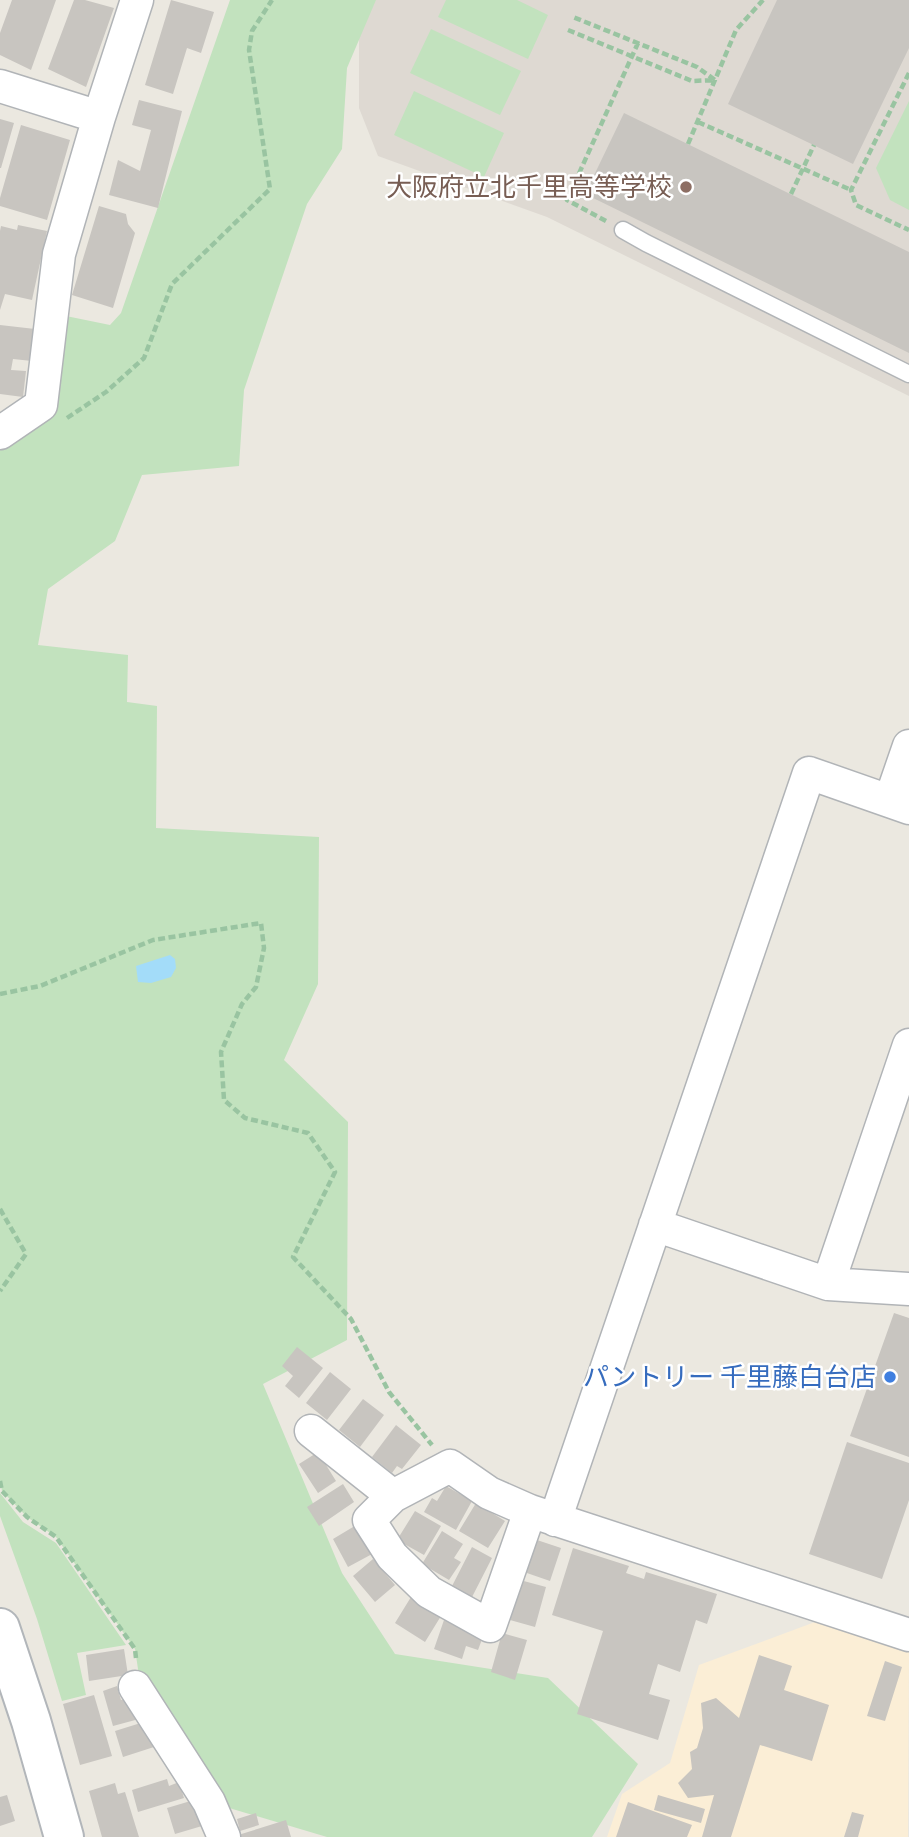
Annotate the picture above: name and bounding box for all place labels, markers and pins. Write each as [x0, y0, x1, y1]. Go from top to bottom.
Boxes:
place label: 大阪府立北千里高等学校 [386, 167, 672, 206]
marker: 大阪府立北千里高等学校 [678, 179, 694, 195]
place label: パントリー 千里藤白台店 [583, 1357, 876, 1396]
marker: パントリー 千里藤白台店 [882, 1369, 898, 1385]

